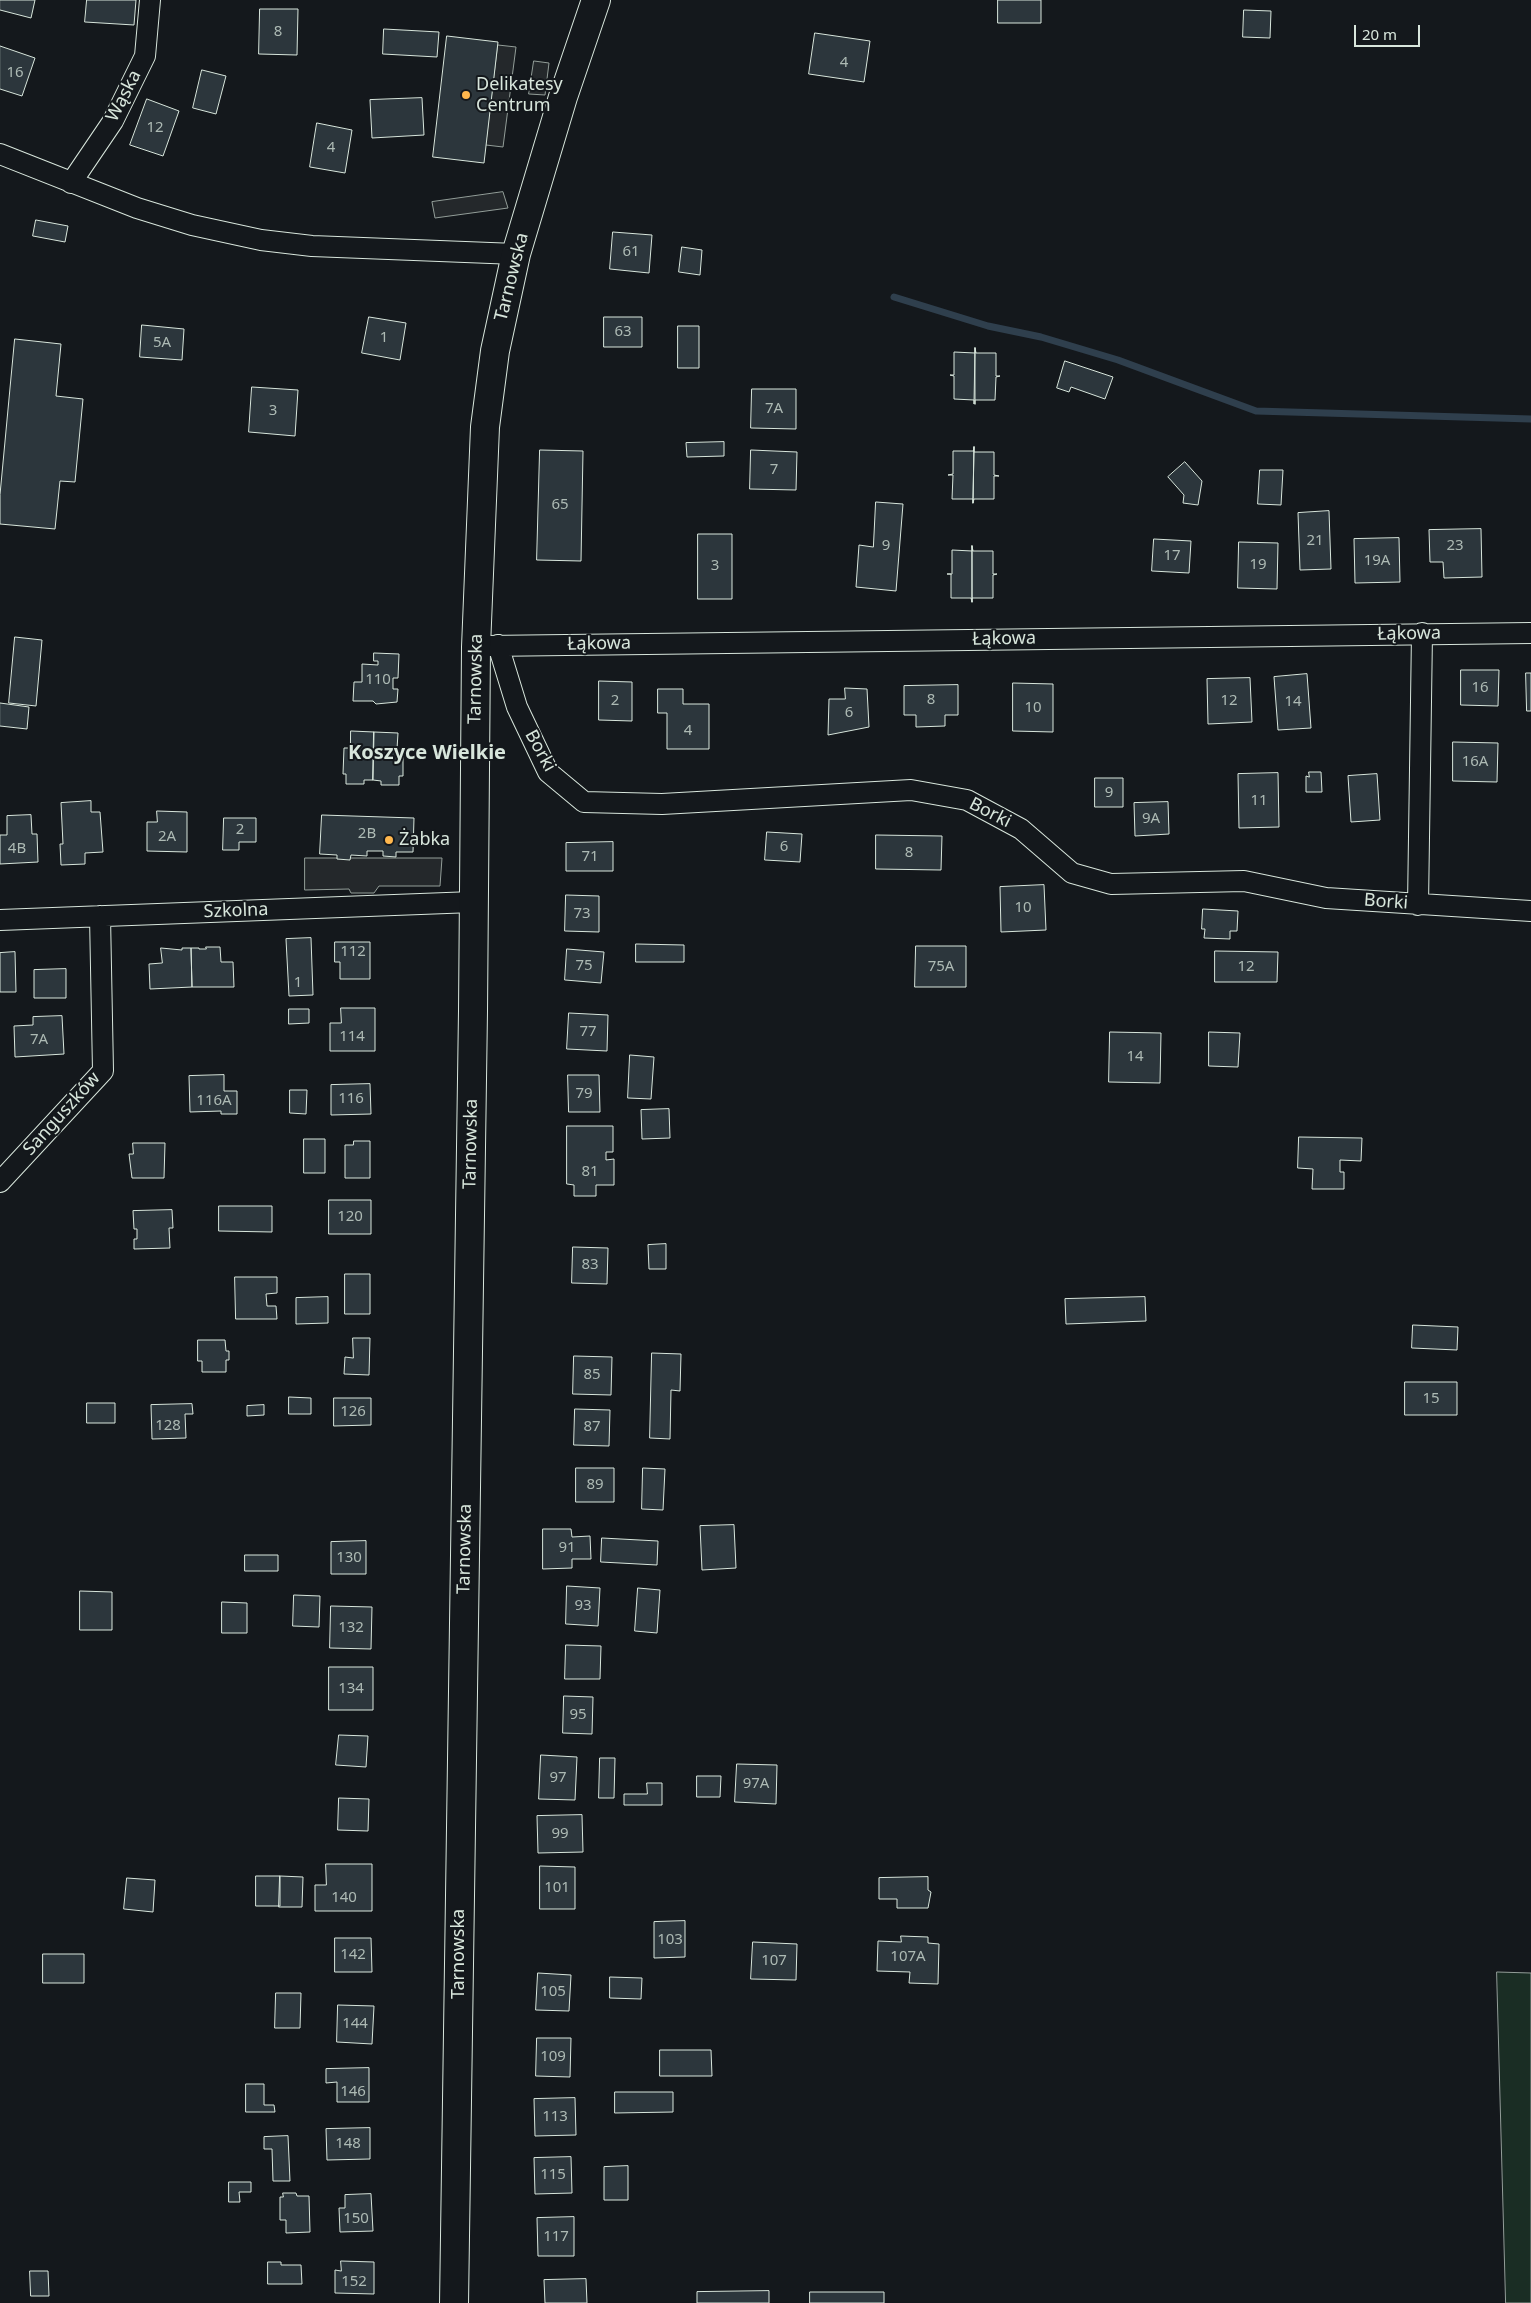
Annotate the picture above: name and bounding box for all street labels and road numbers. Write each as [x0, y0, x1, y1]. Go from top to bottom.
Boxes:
street label: Wąska [102, 67, 146, 125]
street label: Tarnowska [491, 231, 533, 323]
street label: Łąkowa [1377, 623, 1441, 645]
street label: Łąkowa [972, 628, 1036, 650]
street label: Łąkowa [567, 633, 631, 655]
street label: Tarnowska [464, 634, 488, 724]
street label: Borki [520, 726, 560, 776]
street label: Borki [965, 793, 1015, 833]
street label: Borki [1363, 890, 1409, 914]
street label: Szkolna [203, 899, 269, 923]
street label: Sanguszków [19, 1068, 105, 1160]
street label: Tarnowska [459, 1099, 483, 1189]
street label: Tarnowska [453, 1504, 477, 1594]
street label: Tarnowska [448, 1909, 470, 1999]

